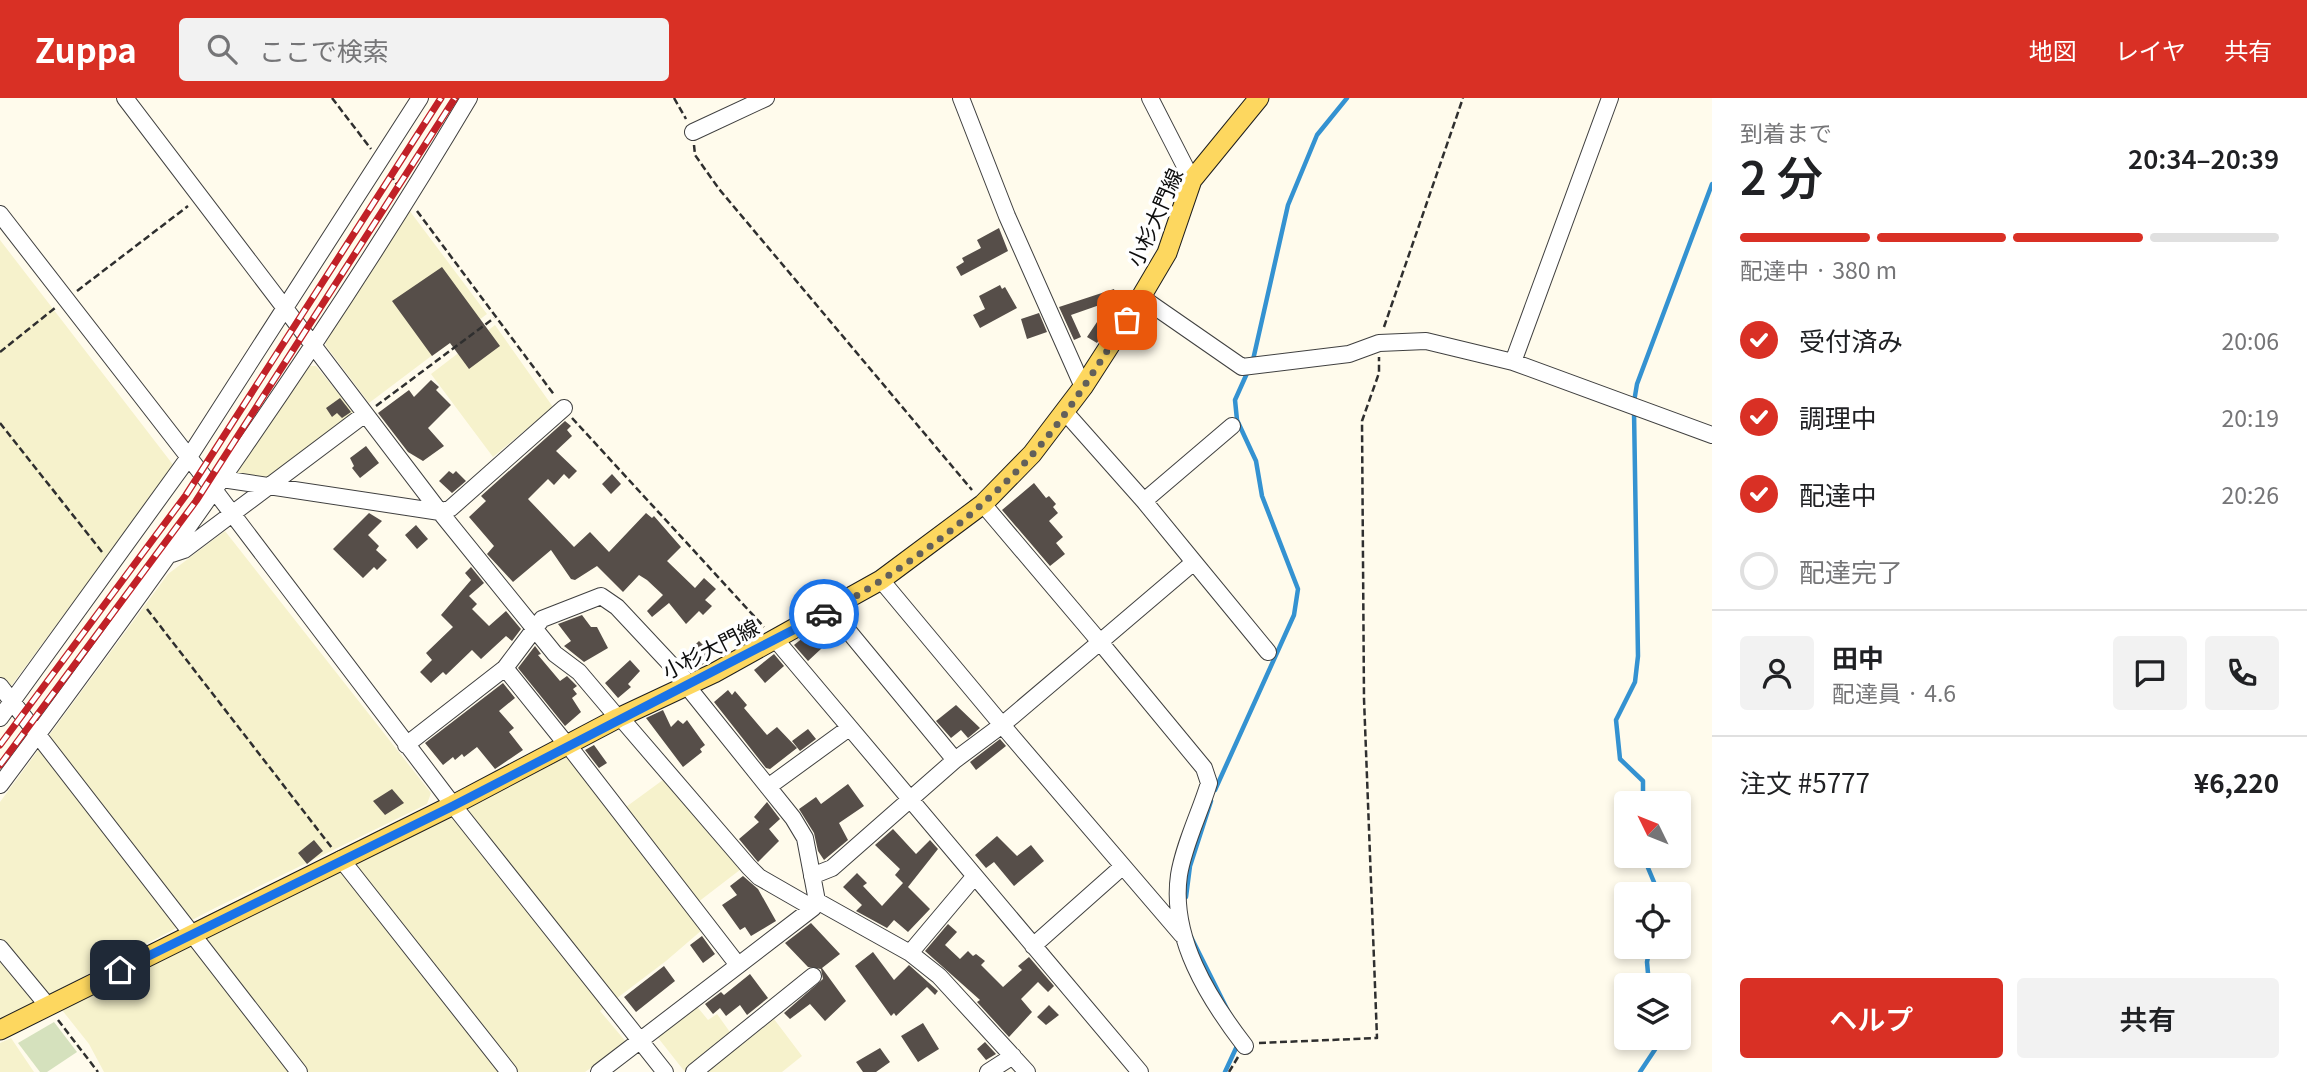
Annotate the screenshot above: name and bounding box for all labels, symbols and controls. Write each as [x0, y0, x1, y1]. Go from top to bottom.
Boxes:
search box [179, 18, 669, 81]
text: Zuppa [35, 25, 137, 73]
icon: search [203, 30, 241, 68]
text: ここで検索 [259, 31, 389, 68]
text: 地図 [2029, 32, 2077, 67]
text: レイヤ [2115, 32, 2186, 67]
text: 共有 [2224, 32, 2272, 67]
text: 到着まで [1740, 115, 1832, 149]
text: 20:34–20:39 [2128, 139, 2279, 176]
text: 2 分 [1740, 142, 1823, 208]
street label: 小杉大門線 [1119, 163, 1189, 271]
text: 配達中 · 380 m [1740, 252, 1897, 286]
pin [1097, 290, 1157, 350]
icon: bag [1108, 301, 1146, 339]
icon: check [1740, 321, 1778, 359]
text: 受付済み [1799, 321, 1903, 358]
text: 20:06 [2222, 323, 2279, 357]
icon: check [1740, 398, 1778, 436]
text: 調理中 [1799, 398, 1877, 435]
text: 20:19 [2222, 400, 2279, 434]
icon: check [1740, 475, 1778, 513]
text: 配達中 [1799, 475, 1877, 512]
text: 20:26 [2222, 477, 2279, 511]
text: 配達完了 [1799, 552, 1903, 589]
courier [789, 579, 859, 649]
icon: car [805, 595, 843, 633]
street label: 小杉大門線 [656, 611, 764, 685]
button: person [1740, 636, 1814, 710]
button: chat [2113, 636, 2187, 710]
button: phone [2205, 636, 2279, 710]
text: 田中 [1832, 638, 1884, 675]
text: 配達員 · 4.6 [1832, 675, 1956, 709]
text: 注文 #5777 [1740, 763, 1870, 800]
text: ¥6,220 [2194, 763, 2279, 800]
north arrow [1614, 791, 1690, 868]
map controls [1614, 791, 1691, 1050]
button: locate [1614, 882, 1691, 959]
pin [90, 940, 150, 1000]
icon: home [101, 951, 139, 989]
button: layers [1614, 973, 1691, 1050]
button: ヘルプ [1740, 978, 2003, 1058]
button: 共有 [2017, 978, 2279, 1058]

